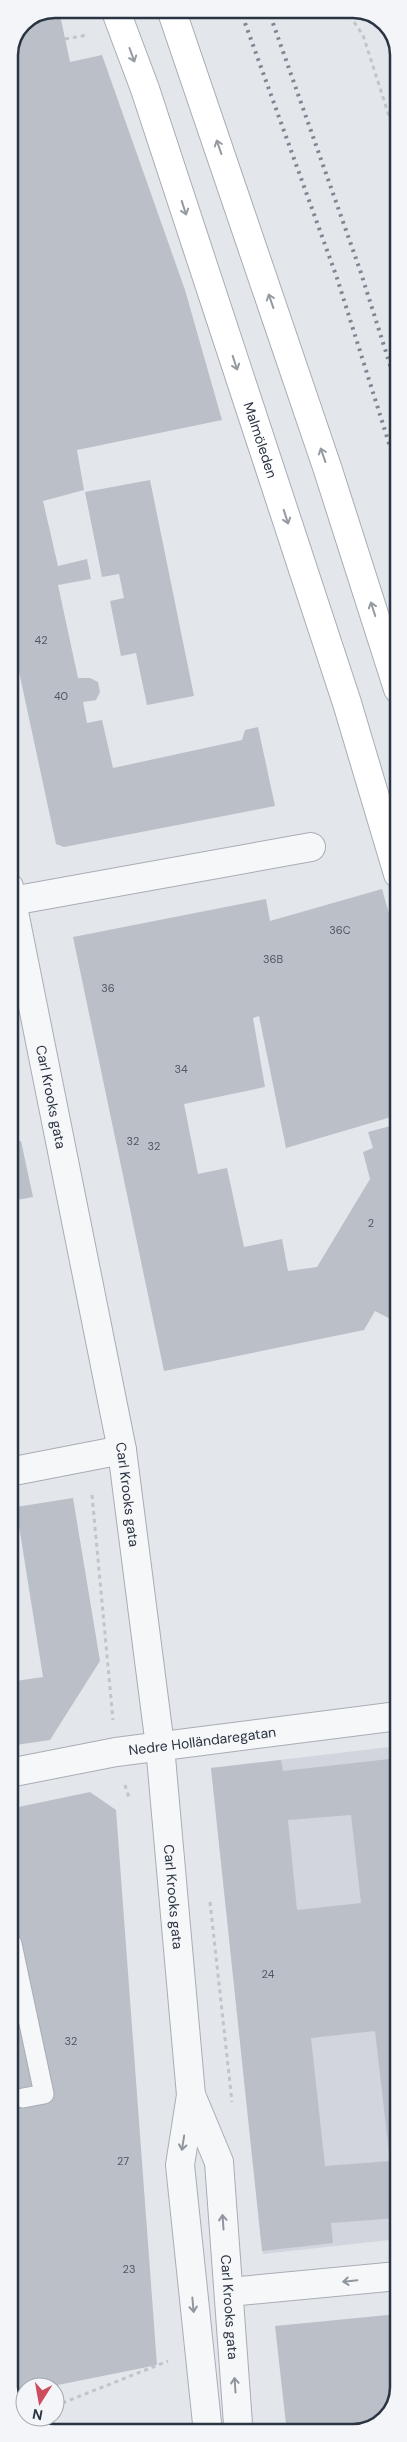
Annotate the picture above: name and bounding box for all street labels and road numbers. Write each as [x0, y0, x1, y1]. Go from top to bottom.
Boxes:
street label: Malmöleden [240, 400, 281, 480]
street label: Carl Krooks gata [32, 1043, 70, 1150]
street label: Carl Krooks gata [112, 1441, 143, 1548]
street label: Nedre Holländaregatan [127, 1723, 277, 1759]
street label: Carl Krooks gata [160, 1844, 187, 1950]
street label: Carl Krooks gata [217, 2254, 242, 2360]

